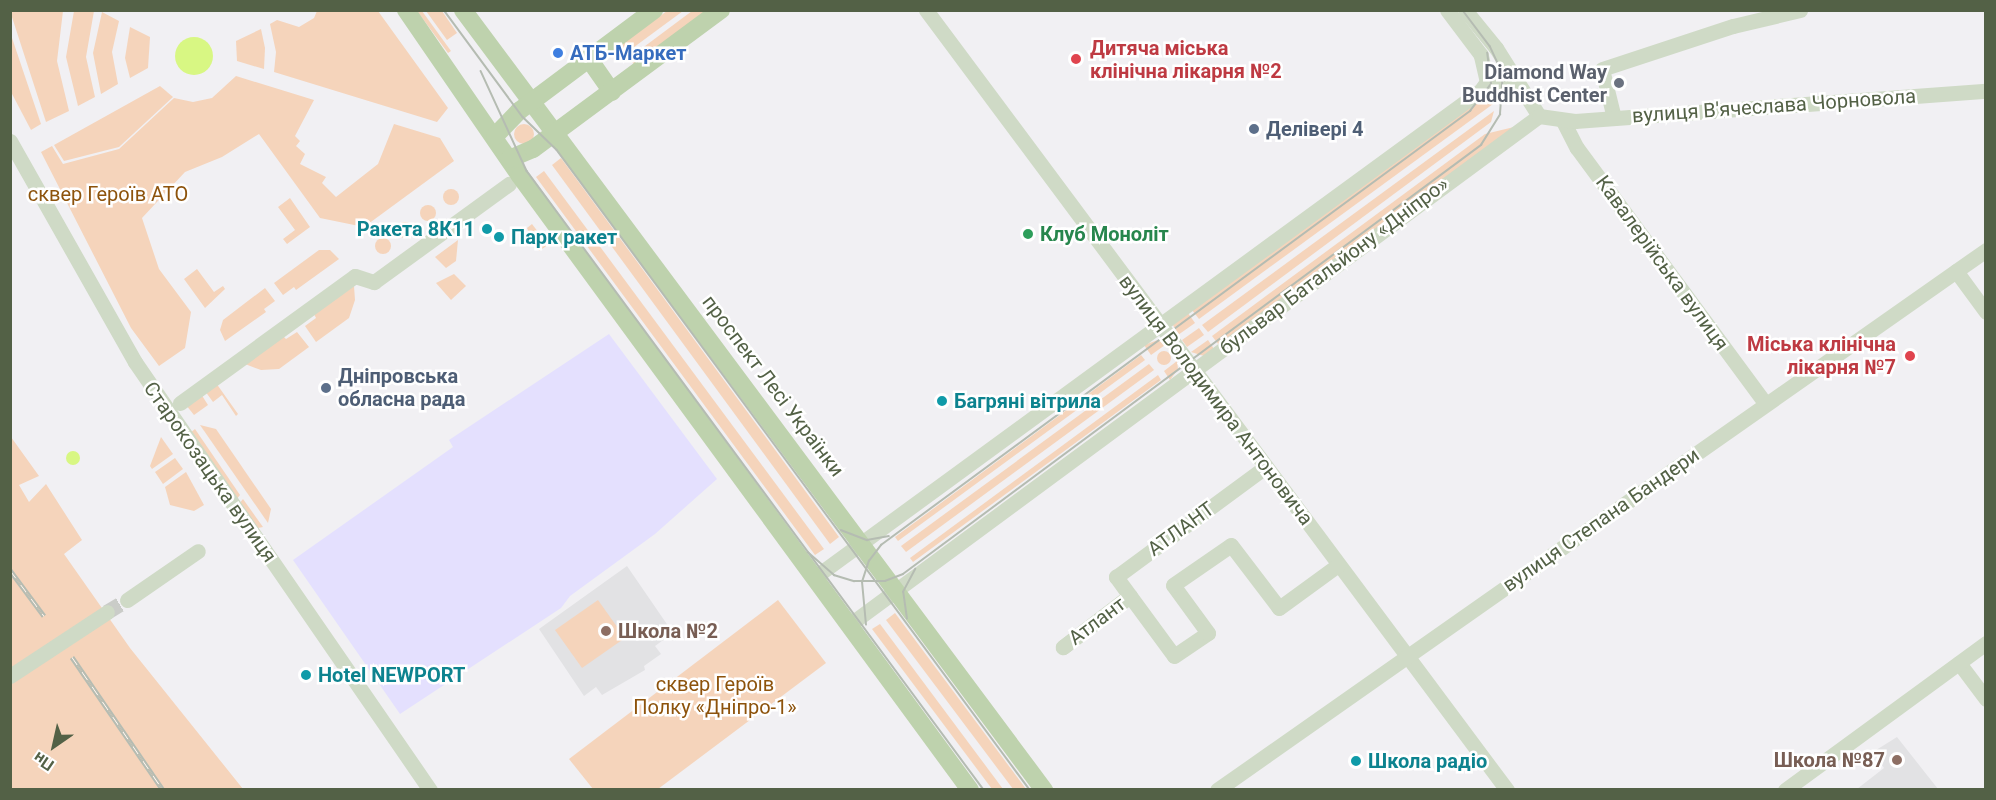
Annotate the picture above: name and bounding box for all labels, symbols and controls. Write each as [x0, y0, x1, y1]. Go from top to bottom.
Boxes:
place label: Дитяча міська клінічна лікарня №2 [1090, 36, 1282, 83]
place label: АТБ-Маркет [570, 41, 686, 65]
marker: АТБ-Маркет [551, 46, 565, 60]
marker: Дитяча міська клінічна лікарня №2 [1067, 50, 1085, 68]
place label: Diamond Way Buddhist Center [1462, 60, 1607, 107]
marker: Diamond Way Buddhist Center [1612, 76, 1626, 90]
street label: вулиця В'ячеслава Чорновола [1631, 84, 1917, 128]
place label: Делівері 4 [1266, 117, 1363, 141]
marker: Делівері 4 [1247, 122, 1261, 136]
street label: Кавалерійська вулиця [1590, 171, 1734, 355]
street label: бульвар Батальйону «Дніпро» [1215, 172, 1453, 360]
park label: сквер Героїв АТО [28, 182, 188, 206]
place label: Ракета 8К11 [357, 217, 475, 241]
marker: Ракета 8К11 [480, 222, 494, 236]
place label: Клуб Моноліт [1040, 222, 1169, 246]
place label: Парк ракет [511, 225, 617, 249]
marker: Клуб Моноліт [1021, 227, 1035, 241]
marker: Парк ракет [492, 230, 506, 244]
street label: вулиця Володимира Антоновича [1114, 270, 1318, 530]
street label: проспект Лесі Українки [697, 291, 849, 481]
place label: Міська клінічна лікарня №7 [1747, 332, 1896, 379]
marker: Міська клінічна лікарня №7 [1901, 347, 1919, 365]
place label: Дніпровська обласна рада [338, 365, 465, 412]
street label: Старокозацька вулиця [139, 377, 281, 567]
marker: Дніпровська обласна рада [319, 381, 333, 395]
place label: Багряні вітрила [954, 389, 1101, 413]
marker: Багряні вітрила [935, 394, 949, 408]
street label: вулиця Степана Бандери [1498, 443, 1704, 597]
street label: АТЛАНТ [1143, 497, 1219, 561]
street label: Атлант [1064, 592, 1130, 650]
place label: Школа №2 [618, 619, 718, 643]
marker: Школа №2 [599, 624, 613, 638]
place label: Hotel NEWPORT [318, 663, 465, 687]
marker: Hotel NEWPORT [299, 668, 313, 682]
park label: сквер Героїв Полку «Дніпро-1» [633, 673, 797, 720]
north arrow [24, 716, 84, 776]
text: Пн [30, 748, 57, 775]
place label: Школа №87 [1774, 748, 1885, 772]
place label: Школа радіо [1368, 749, 1487, 773]
marker: Школа №87 [1890, 753, 1904, 767]
marker: Школа радіо [1349, 754, 1363, 768]

